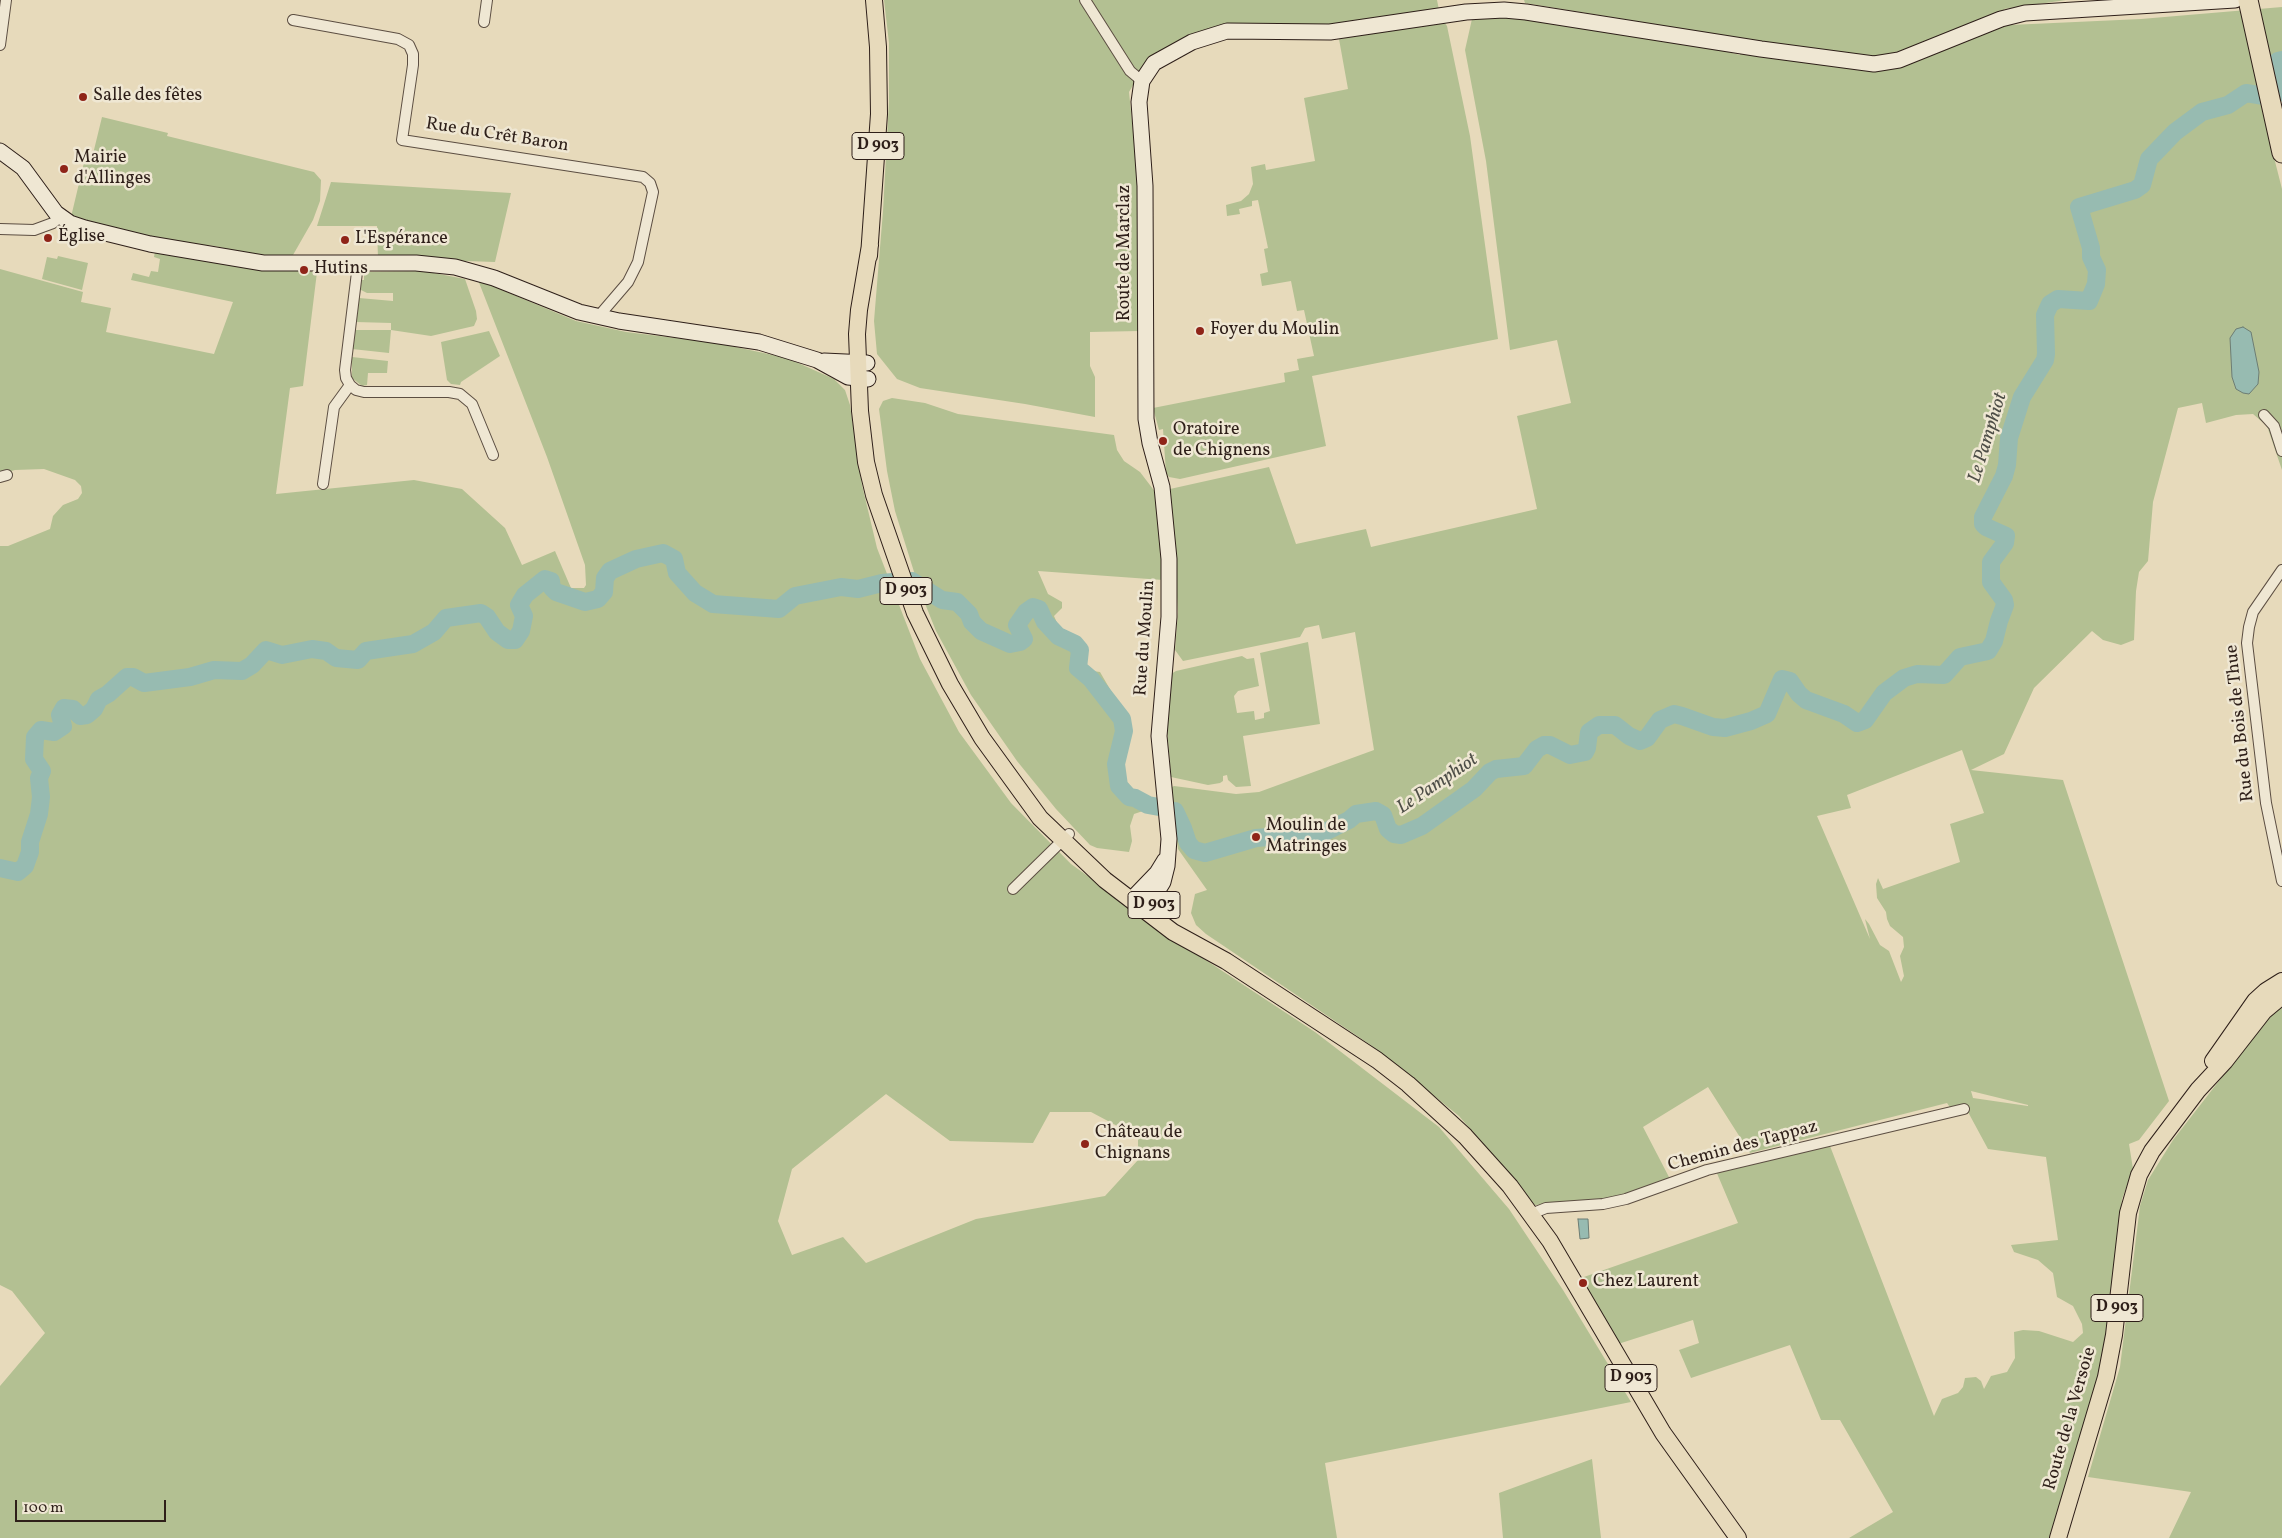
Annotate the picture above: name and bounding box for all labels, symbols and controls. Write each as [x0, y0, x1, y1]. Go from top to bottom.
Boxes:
place label: Salle des fêtes [93, 86, 202, 108]
marker: Salle des fêtes [77, 91, 89, 103]
street label: Rue du Crêt Baron [424, 114, 570, 158]
road number: D 903 [852, 132, 904, 160]
place label: Mairie d'Allinges [74, 148, 151, 190]
marker: Mairie d'Allinges [58, 163, 70, 175]
street label: Route de Marclaz [1115, 185, 1137, 321]
place label: Église [58, 227, 105, 249]
place label: L'Espérance [355, 229, 448, 251]
marker: Église [42, 232, 54, 244]
marker: L'Espérance [339, 234, 351, 246]
place label: Hutins [314, 259, 368, 281]
marker: Hutins [298, 264, 310, 276]
place label: Foyer du Moulin [1210, 320, 1339, 342]
marker: Foyer du Moulin [1194, 325, 1206, 337]
water label: Le Pamphiot [1965, 390, 2013, 486]
place label: Oratoire de Chignens [1173, 420, 1270, 462]
marker: Oratoire de Chignens [1157, 435, 1169, 447]
road number: D 903 [880, 578, 932, 604]
street label: Rue du Moulin [1131, 579, 1161, 697]
street label: Rue du Bois de Thue [2222, 643, 2260, 803]
water label: Le Pamphiot [1393, 750, 1483, 820]
place label: Moulin de Matringes [1266, 816, 1347, 859]
marker: Moulin de Matringes [1250, 831, 1262, 843]
road number: D 903 [1128, 892, 1180, 918]
street label: Chemin des Tappaz [1666, 1117, 1820, 1177]
place label: Château de Chignans [1095, 1123, 1182, 1166]
marker: Château de Chignans [1079, 1138, 1091, 1150]
place label: Chez Laurent [1593, 1272, 1699, 1294]
marker: Chez Laurent [1577, 1277, 1589, 1289]
road number: D 903 [2091, 1295, 2143, 1322]
street label: Route de la Versoie [2040, 1345, 2102, 1493]
road number: D 903 [1605, 1365, 1657, 1392]
scale bar [18, 1490, 169, 1522]
text: 100 m [23, 1498, 63, 1519]

